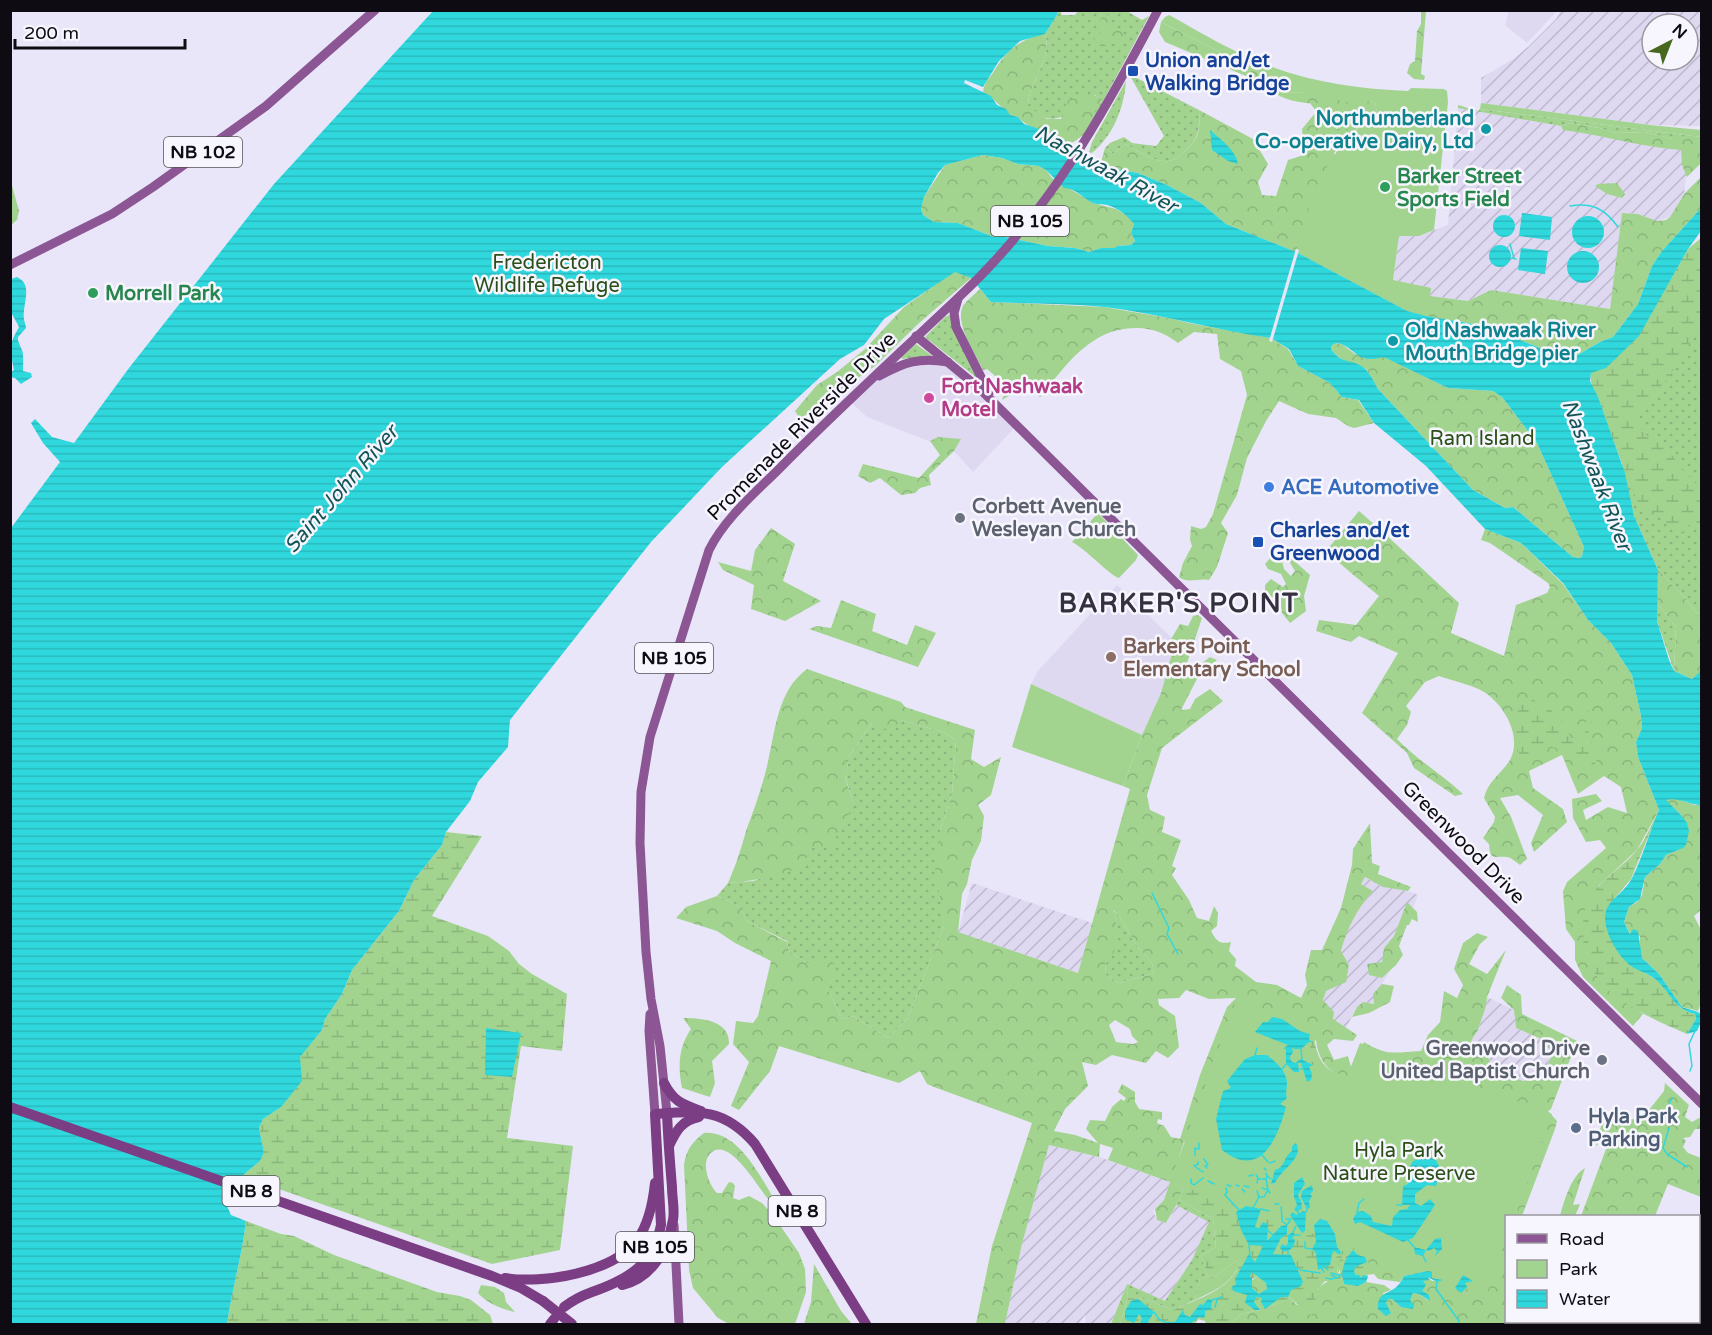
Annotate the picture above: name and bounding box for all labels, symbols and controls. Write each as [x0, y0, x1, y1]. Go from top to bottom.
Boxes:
scale bar [15, 12, 184, 50]
north arrow [1640, 12, 1700, 72]
text: N [1668, 20, 1691, 43]
text: 200 m [24, 22, 79, 44]
place label: Union and/et Walking Bridge [1145, 49, 1289, 96]
marker: Union and/et Walking Bridge [1126, 64, 1140, 78]
place label: Northumberland Co-operative Dairy, Ltd [1255, 107, 1474, 154]
water label: Nashwaak River [1030, 120, 1184, 220]
marker: Northumberland Co-operative Dairy, Ltd [1479, 122, 1493, 136]
road number: NB 102 [164, 137, 242, 167]
place label: Barker Street Sports Field [1397, 165, 1522, 212]
marker: Barker Street Sports Field [1378, 180, 1392, 194]
road number: NB 105 [991, 206, 1069, 236]
park label: Fredericton Wildlife Refuge [474, 251, 620, 298]
place label: Morrell Park [105, 282, 221, 306]
marker: Morrell Park [86, 286, 100, 300]
place label: Old Nashwaak River Mouth Bridge pier [1405, 319, 1596, 366]
street label: Promenade Riverside Drive [702, 327, 901, 526]
marker: Old Nashwaak River Mouth Bridge pier [1386, 334, 1400, 348]
place label: Fort Nashwaak Motel [941, 375, 1083, 422]
marker: Fort Nashwaak Motel [922, 391, 936, 405]
water label: Nashwaak River [1556, 396, 1638, 557]
water label: Saint John River [279, 418, 405, 558]
park label: Ram Island [1429, 427, 1535, 451]
place label: ACE Automotive [1281, 476, 1439, 500]
marker: ACE Automotive [1262, 480, 1276, 494]
place label: Corbett Avenue Wesleyan Church [972, 495, 1136, 542]
marker: Corbett Avenue Wesleyan Church [953, 511, 967, 525]
place label: Charles and/et Greenwood [1270, 519, 1410, 566]
marker: Charles and/et Greenwood [1251, 535, 1265, 549]
district label: BARKER'S POINT [1059, 588, 1299, 619]
place label: Barkers Point Elementary School [1123, 635, 1301, 682]
road number: NB 105 [635, 643, 713, 673]
marker: Barkers Point Elementary School [1104, 650, 1118, 664]
street label: Greenwood Drive [1397, 776, 1530, 909]
place label: Greenwood Drive United Baptist Church [1380, 1037, 1590, 1084]
marker: Greenwood Drive United Baptist Church [1595, 1053, 1609, 1067]
place label: Hyla Park Parking [1588, 1105, 1678, 1152]
marker: Hyla Park Parking [1569, 1121, 1583, 1135]
park label: Hyla Park Nature Preserve [1322, 1139, 1476, 1186]
road number: NB 8 [222, 1176, 280, 1206]
road number: NB 8 [768, 1196, 826, 1226]
legend [1505, 1215, 1700, 1323]
text: Road [1559, 1228, 1604, 1250]
road number: NB 105 [616, 1232, 694, 1262]
text: Park [1559, 1258, 1598, 1280]
text: Water [1559, 1288, 1610, 1310]

